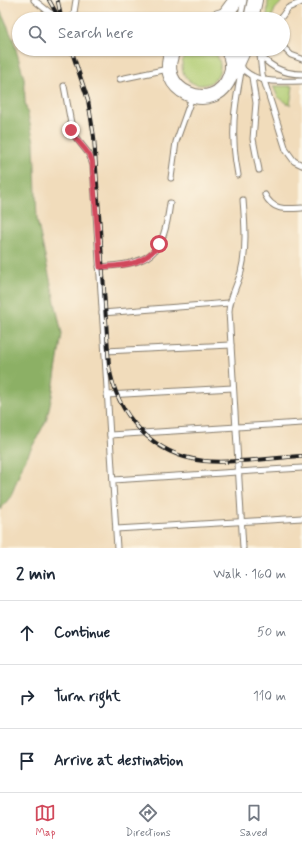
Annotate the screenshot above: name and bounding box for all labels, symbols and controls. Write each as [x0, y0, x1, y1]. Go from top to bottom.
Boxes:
search box [12, 12, 290, 56]
icon: search [26, 23, 48, 45]
text: Search here [58, 24, 134, 44]
route end [62, 121, 80, 139]
route start [150, 235, 168, 253]
text: 2 min [16, 563, 56, 585]
text: Walk · 160 m [213, 566, 286, 583]
icon: ahead [16, 622, 38, 644]
text: Continue [54, 623, 110, 643]
text: 50 m [257, 624, 286, 641]
icon: right [16, 686, 38, 708]
text: Turn right [54, 687, 121, 707]
text: 110 m [253, 688, 286, 705]
icon: arrive [16, 750, 38, 772]
text: Arrive at destination [54, 751, 183, 771]
tab: Map [34, 802, 56, 840]
tab: Directions [125, 802, 171, 840]
tab: Saved [240, 802, 267, 840]

